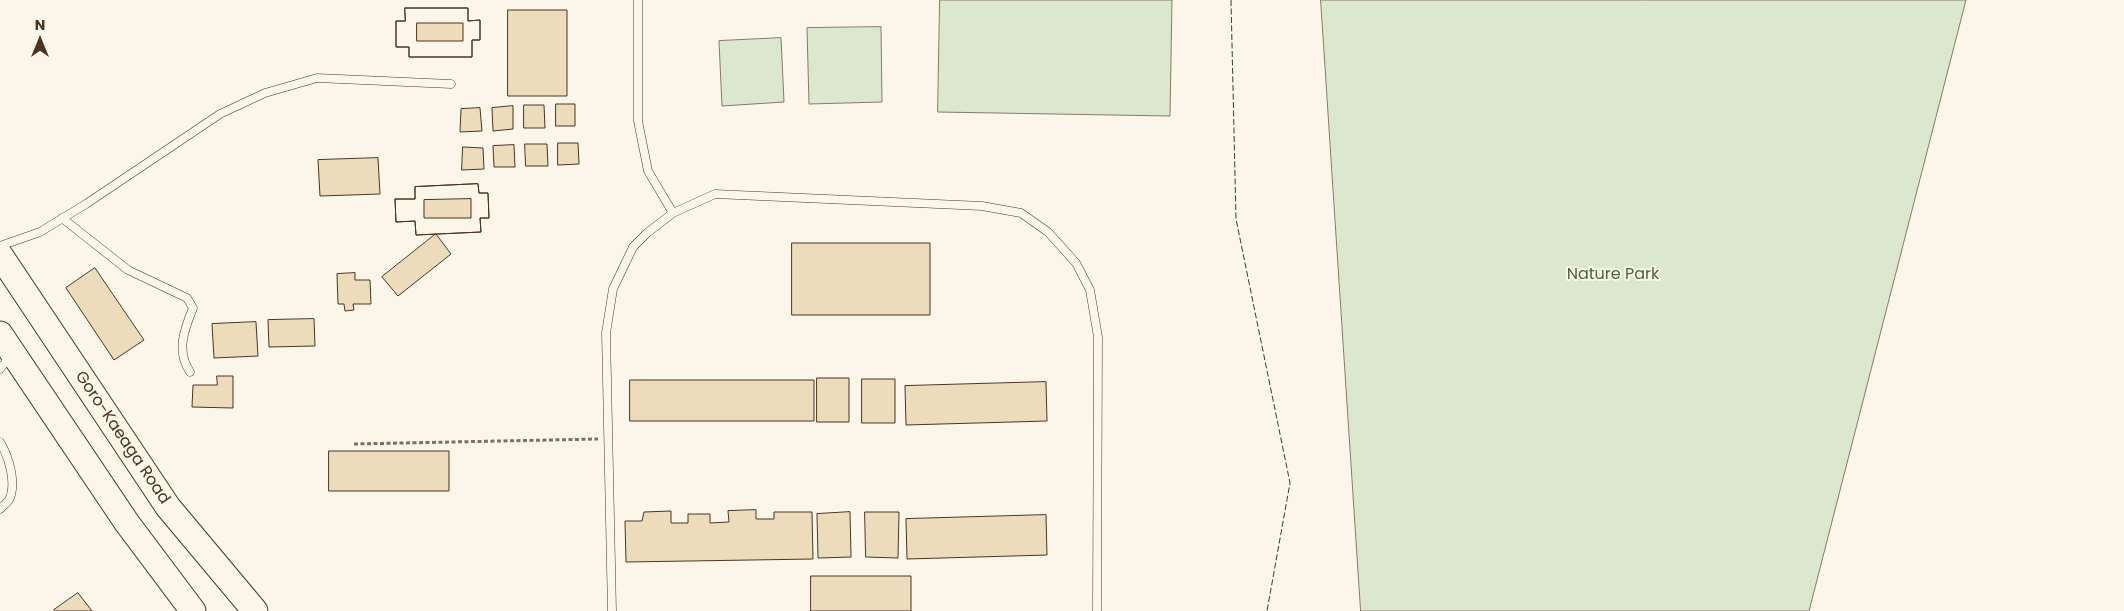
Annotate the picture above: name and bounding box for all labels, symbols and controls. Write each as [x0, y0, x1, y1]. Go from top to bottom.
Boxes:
north arrow [15, 15, 65, 65]
text: N [35, 15, 45, 35]
park label: Nature Park [1567, 265, 1659, 285]
street label: Goro-Kaeaga Road [70, 368, 174, 508]

